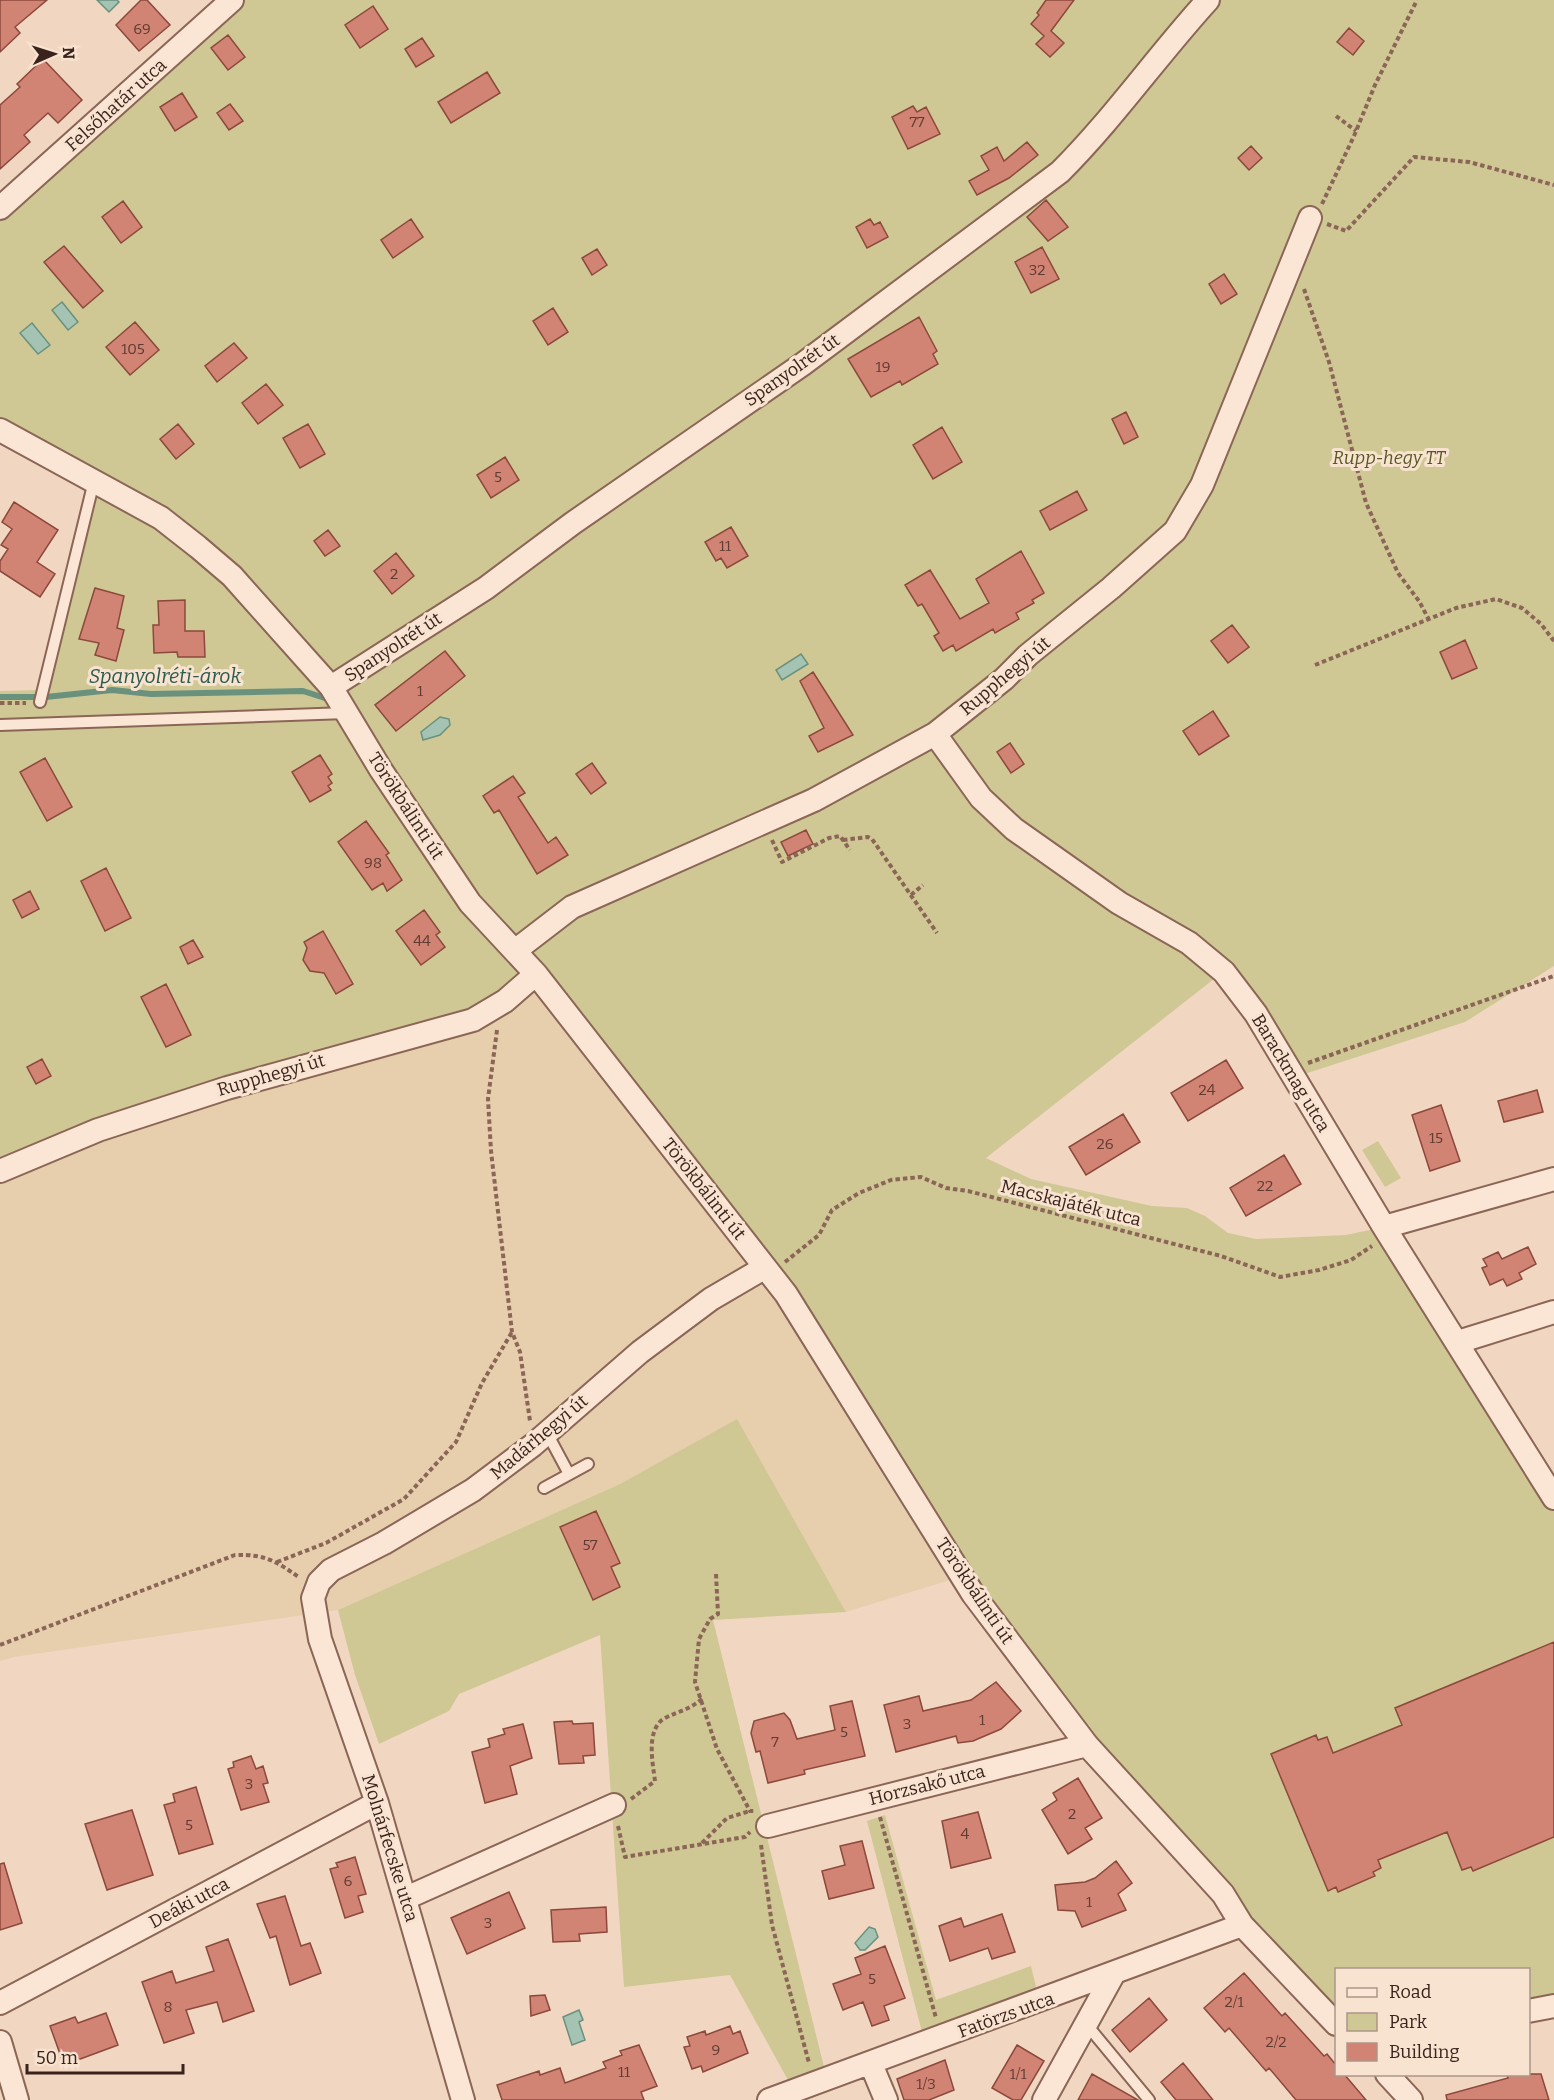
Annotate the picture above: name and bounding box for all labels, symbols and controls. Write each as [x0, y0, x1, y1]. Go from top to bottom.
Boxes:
house number: 69 [133, 20, 151, 38]
north arrow [24, 24, 84, 84]
text: N [59, 47, 78, 60]
street label: Felsőhatár utca [61, 54, 171, 156]
house number: 77 [909, 113, 925, 131]
house number: 32 [1029, 261, 1045, 279]
street label: Spanyolrét út [740, 329, 844, 411]
house number: 105 [121, 340, 145, 358]
house number: 19 [876, 358, 890, 376]
park label: Rupp-hegy TT [1332, 447, 1446, 469]
house number: 5 [494, 468, 502, 486]
house number: 11 [719, 537, 731, 555]
house number: 2 [390, 565, 398, 583]
street label: Spanyolrét út [340, 607, 446, 687]
street label: Rupphegyi út [955, 632, 1055, 720]
water label: Spanyolréti-árok [89, 664, 241, 688]
house number: 1 [417, 682, 423, 700]
street label: Törökbálinti út [363, 748, 449, 864]
house number: 98 [364, 854, 382, 872]
house number: 44 [413, 932, 431, 950]
street label: Barackmag utca [1247, 1010, 1335, 1136]
street label: Rupphegyi út [215, 1049, 328, 1101]
house number: 24 [1199, 1081, 1216, 1099]
house number: 15 [1429, 1129, 1443, 1147]
street label: Törökbálinti út [657, 1134, 751, 1245]
house number: 26 [1097, 1135, 1114, 1153]
street label: Macskajáték utca [999, 1175, 1144, 1231]
house number: 22 [1257, 1177, 1273, 1195]
street label: Madárhegyi út [486, 1390, 593, 1484]
street label: Törökbálinti út [931, 1534, 1019, 1649]
house number: 57 [582, 1536, 598, 1554]
house number: 1 [979, 1711, 985, 1729]
house number: 3 [903, 1715, 911, 1733]
house number: 5 [840, 1723, 848, 1741]
house number: 7 [771, 1733, 779, 1751]
street label: Horzsakő utca [867, 1760, 988, 1810]
street label: Molnárfecske utca [357, 1772, 423, 1925]
house number: 3 [245, 1775, 253, 1793]
house number: 2 [1068, 1805, 1076, 1823]
house number: 5 [185, 1816, 193, 1834]
house number: 4 [961, 1825, 970, 1843]
house number: 6 [344, 1872, 353, 1890]
street label: Deáki utca [145, 1873, 233, 1933]
house number: 1 [1086, 1893, 1092, 1911]
house number: 3 [484, 1914, 492, 1932]
legend [1335, 1968, 1530, 2076]
house number: 5 [868, 1970, 876, 1988]
text: Road [1389, 1981, 1432, 2003]
street label: Fatörzs utca [955, 1987, 1057, 2043]
house number: 2/1 [1225, 1993, 1243, 2011]
house number: 8 [163, 1998, 173, 2016]
text: Park [1389, 2011, 1428, 2033]
house number: 2/2 [1265, 2033, 1287, 2051]
scale bar [27, 2037, 183, 2075]
house number: 9 [712, 2041, 720, 2059]
text: Building [1389, 2041, 1460, 2063]
text: 50 m [36, 2047, 78, 2069]
house number: 11 [618, 2063, 630, 2081]
house number: 1/1 [1010, 2065, 1026, 2083]
house number: 1/3 [916, 2075, 936, 2093]

